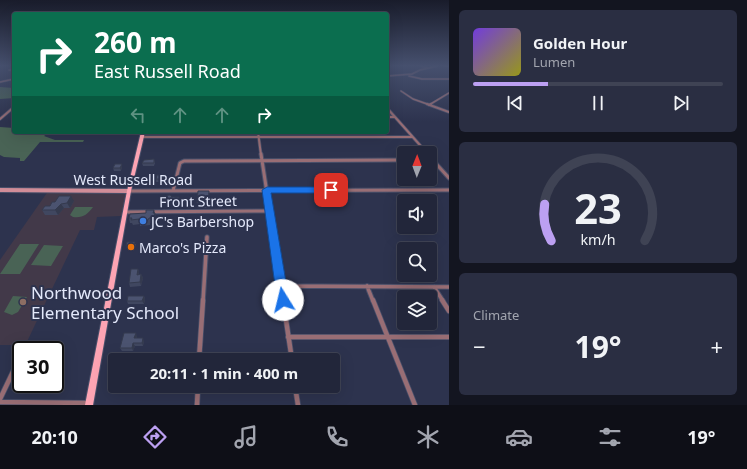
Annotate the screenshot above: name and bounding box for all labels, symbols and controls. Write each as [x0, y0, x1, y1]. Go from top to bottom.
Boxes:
text: 260 m [94, 23, 177, 61]
icon: right [28, 28, 80, 80]
text: Golden Hour [533, 33, 627, 53]
text: Lumen [533, 53, 575, 71]
text: East Russell Road [94, 59, 241, 83]
icon: previous [504, 92, 526, 114]
icon: pause [587, 92, 609, 114]
icon: next [670, 92, 692, 114]
icon: left [127, 104, 149, 126]
icon: ahead [169, 104, 191, 126]
icon: ahead [211, 104, 233, 126]
icon: right [253, 104, 275, 126]
north arrow [397, 146, 437, 186]
map controls [397, 146, 437, 330]
street label: West Russell Road [73, 170, 193, 189]
pin [314, 173, 348, 207]
icon: arrive [320, 179, 342, 201]
text: 23 [574, 179, 622, 235]
street label: Front Street [159, 191, 237, 211]
button: sound [397, 194, 437, 234]
place label: JC's Barbershop [149, 212, 254, 231]
marker: JC's Barbershop [138, 216, 148, 226]
text: km/h [580, 229, 616, 248]
place label: Marco's Pizza [139, 238, 226, 257]
marker: Marco's Pizza [126, 242, 136, 252]
button: search [397, 242, 437, 282]
position arrow [262, 279, 304, 321]
place label: Northwood Elementary School [31, 281, 179, 324]
button: layers [397, 290, 437, 330]
marker: Northwood Elementary School [18, 297, 28, 307]
text: Climate [473, 306, 519, 324]
text: 19° [574, 326, 622, 367]
text: − [473, 331, 486, 361]
text: + [710, 331, 723, 361]
speed limit sign: 30 [12, 341, 64, 393]
text: 20:11 · 1 min · 400 m [150, 363, 298, 383]
icon: directions [141, 423, 169, 451]
icon: music [232, 423, 260, 451]
icon: phone [323, 423, 351, 451]
icon: climate [414, 423, 442, 451]
icon: car [505, 423, 533, 451]
icon: filters [596, 423, 624, 451]
text: 20:10 [32, 425, 78, 449]
text: 19° [687, 425, 715, 449]

